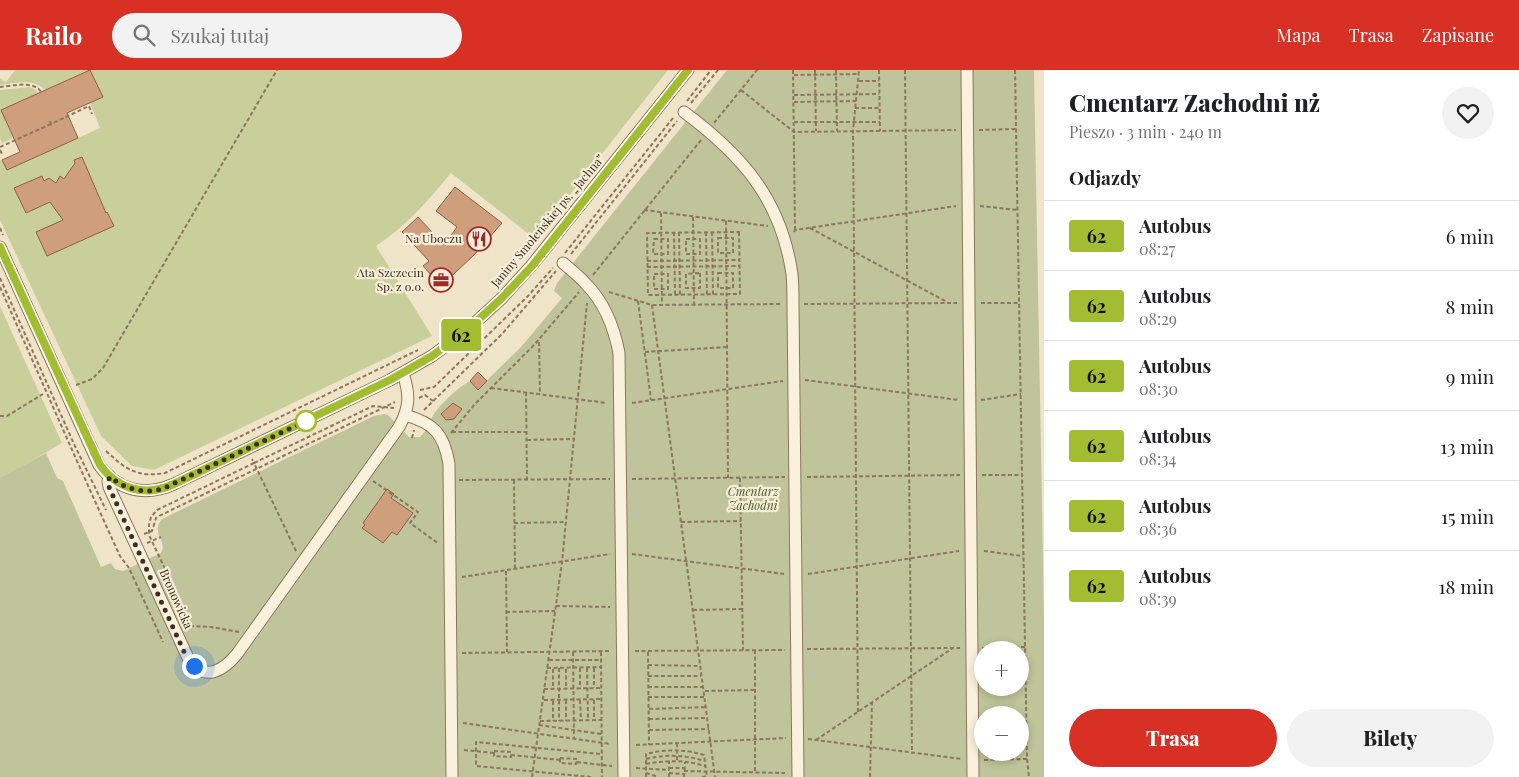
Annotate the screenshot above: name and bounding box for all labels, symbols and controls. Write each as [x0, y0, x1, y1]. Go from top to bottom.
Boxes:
search box [112, 13, 462, 58]
text: Railo [25, 19, 82, 51]
icon: search [130, 21, 158, 49]
text: Szukaj tutaj [170, 22, 269, 48]
text: Mapa [1277, 23, 1321, 47]
text: Trasa [1349, 23, 1394, 47]
text: Zapisane [1422, 23, 1494, 47]
text: Cmentarz Zachodni nż [1069, 86, 1320, 118]
button: heart [1442, 87, 1494, 139]
text: Pieszo · 3 min · 240 m [1069, 121, 1222, 142]
street label: Janiny Smoleńskiej ps. „Jachna” [486, 151, 608, 291]
text: Odjazdy [1069, 164, 1141, 190]
text: Autobus [1139, 212, 1211, 238]
text: 6 min [1446, 223, 1494, 249]
text: 62 [1087, 224, 1106, 248]
restaurant icon: Na Uboczu [466, 226, 492, 252]
place label: Na Uboczu [405, 230, 462, 246]
text: 08:27 [1139, 238, 1175, 259]
place label: Ata Szczecin Sp. z o.o. [356, 264, 424, 294]
office icon: Ata Szczecin Sp. z o.o. [428, 267, 454, 293]
text: Autobus [1139, 282, 1211, 308]
text: 8 min [1446, 293, 1494, 319]
text: 62 [1087, 294, 1106, 318]
text: 08:29 [1139, 308, 1177, 329]
line badge: 62 [438, 319, 484, 351]
text: 62 [451, 323, 471, 347]
text: Autobus [1139, 352, 1211, 378]
text: 9 min [1446, 363, 1494, 389]
text: 62 [1087, 364, 1106, 388]
text: 08:30 [1139, 378, 1178, 399]
unlabelled marker [295, 410, 317, 432]
text: Autobus [1139, 422, 1211, 448]
text: 13 min [1440, 433, 1494, 459]
text: 62 [1087, 434, 1106, 458]
text: 08:34 [1139, 448, 1176, 469]
park label: Cmentarz Zachodni [728, 483, 779, 513]
text: Autobus [1139, 492, 1211, 518]
text: 15 min [1441, 503, 1494, 529]
text: 62 [1087, 504, 1106, 528]
text: 08:36 [1139, 518, 1177, 539]
text: Autobus [1139, 562, 1211, 588]
street label: Bronowicka [157, 566, 197, 631]
text: 18 min [1439, 573, 1494, 599]
text: 62 [1087, 574, 1106, 598]
text: 08:39 [1139, 588, 1177, 609]
map controls [974, 641, 1029, 761]
button: + [974, 641, 1029, 696]
your location [182, 654, 207, 679]
button: − [974, 706, 1029, 761]
button: Trasa [1069, 709, 1277, 767]
button: Bilety [1287, 709, 1494, 767]

